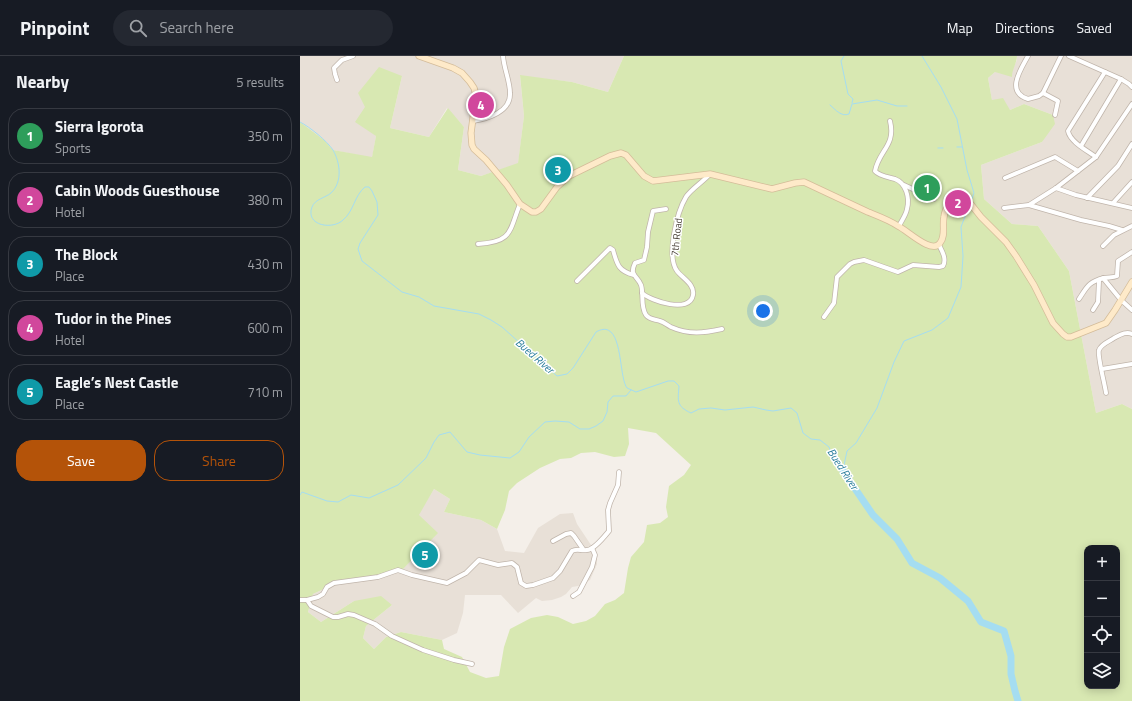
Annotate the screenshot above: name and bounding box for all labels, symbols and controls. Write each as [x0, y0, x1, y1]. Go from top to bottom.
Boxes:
search box [113, 10, 393, 46]
text: Pinpoint [20, 13, 89, 42]
text: Search here [159, 16, 234, 39]
icon: search [127, 17, 149, 39]
text: Map [947, 17, 973, 38]
text: Directions [995, 17, 1054, 38]
text: Saved [1076, 17, 1112, 38]
text: Nearby [16, 69, 69, 95]
text: 5 results [236, 72, 284, 92]
pin: 4 [468, 90, 494, 120]
text: Sierra Igorota [55, 115, 144, 138]
text: 1 [26, 126, 34, 146]
text: 350 m [247, 126, 283, 146]
text: Sports [55, 138, 91, 158]
pin: 3 [545, 155, 571, 185]
pin: 1 [914, 173, 940, 203]
text: Cabin Woods Guesthouse [55, 179, 220, 202]
pin: 2 [945, 188, 971, 218]
text: 2 [26, 190, 34, 210]
text: 380 m [247, 190, 283, 210]
text: Hotel [55, 202, 85, 222]
street label: 7th Road [667, 217, 686, 257]
text: The Block [55, 243, 118, 266]
text: 3 [26, 254, 34, 274]
text: 430 m [247, 254, 283, 274]
text: Place [55, 266, 84, 286]
your location [753, 301, 773, 321]
text: Tudor in the Pines [55, 307, 171, 330]
text: 4 [26, 318, 34, 338]
text: 600 m [247, 318, 283, 338]
text: Hotel [55, 330, 85, 350]
water label: Bued River [512, 335, 559, 378]
text: Eagle’s Nest Castle [55, 371, 178, 394]
text: 5 [26, 382, 34, 402]
text: 710 m [247, 382, 283, 402]
text: Place [55, 394, 84, 414]
button: Save [16, 440, 146, 481]
button: Share [154, 440, 284, 481]
water label: Bued River [824, 445, 863, 494]
pin: 5 [412, 540, 438, 570]
map controls [1084, 545, 1120, 689]
button: + [1084, 545, 1120, 581]
button: − [1084, 581, 1120, 617]
button: locate [1084, 617, 1120, 653]
button: layers [1084, 653, 1120, 689]

